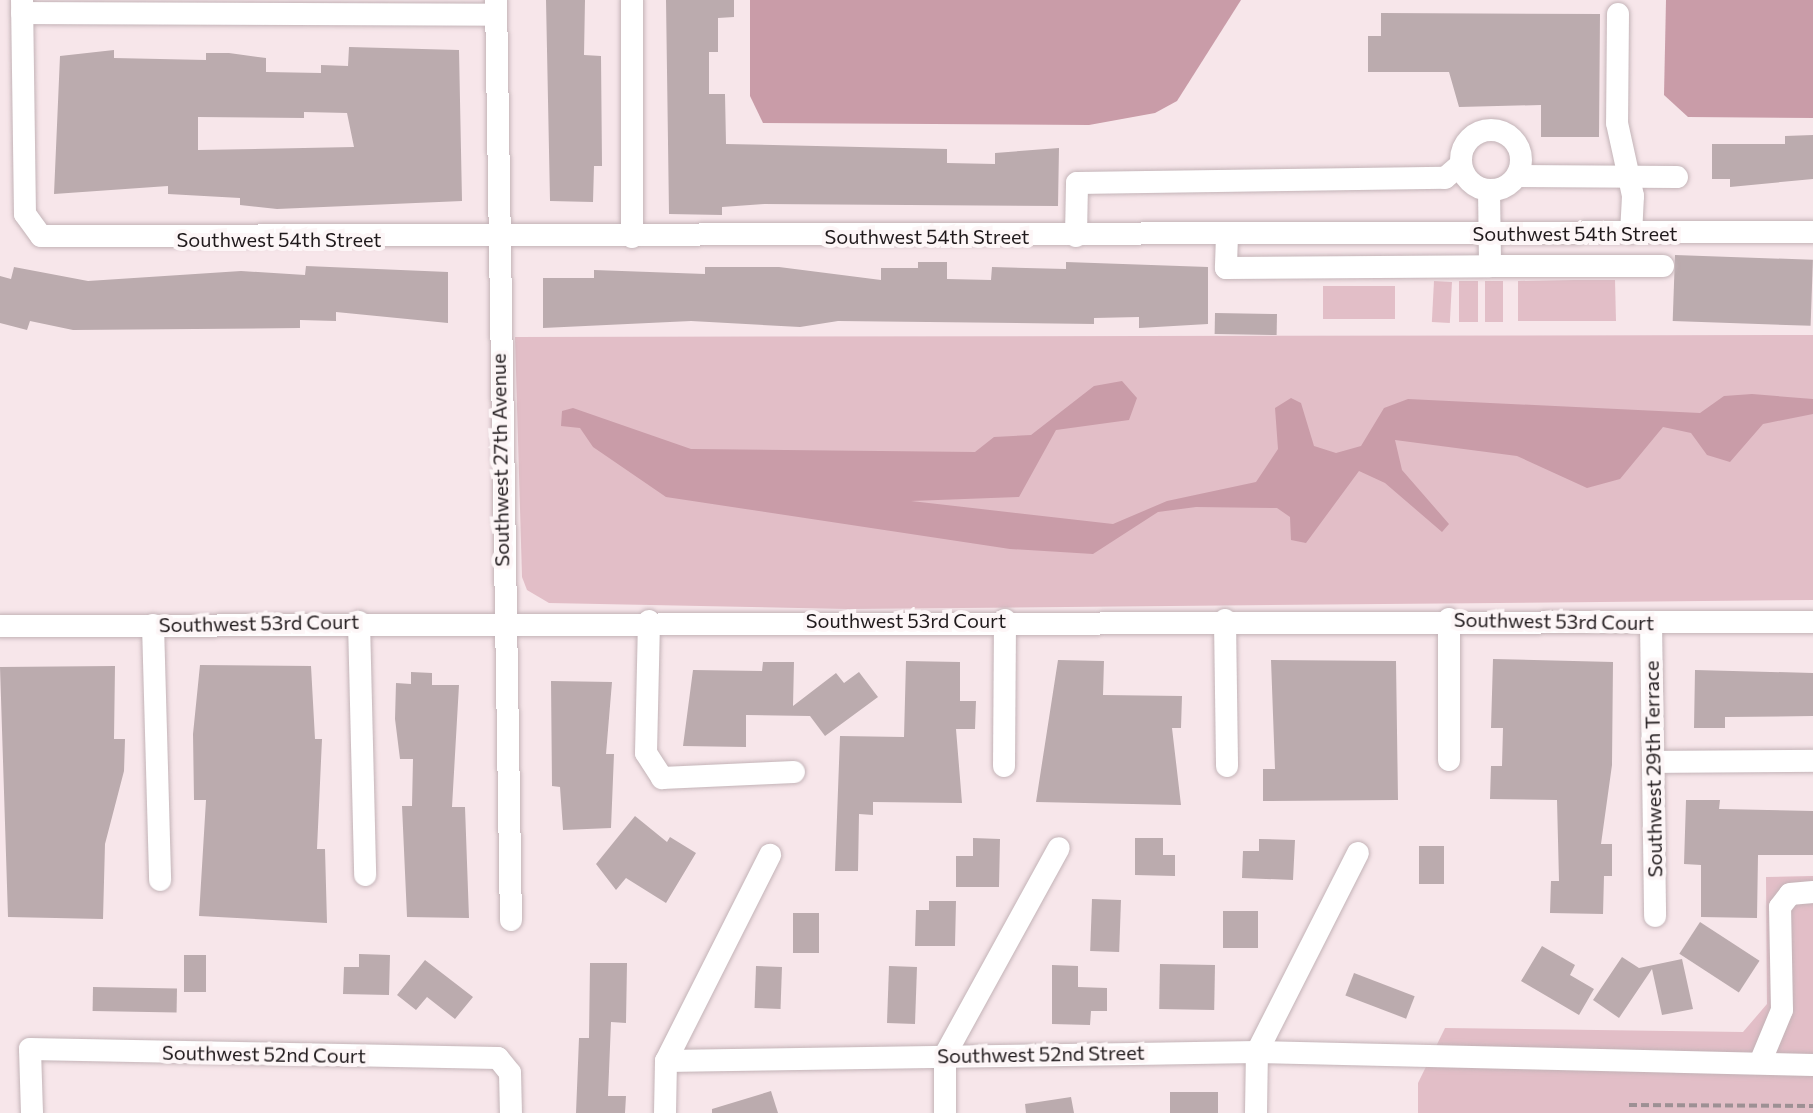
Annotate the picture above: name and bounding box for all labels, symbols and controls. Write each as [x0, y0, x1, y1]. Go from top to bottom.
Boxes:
street label: Southwest 54th Street [1472, 221, 1678, 245]
street label: Southwest 54th Street [824, 224, 1030, 248]
street label: Southwest 54th Street [176, 227, 382, 251]
street label: Southwest 27th Avenue [486, 353, 514, 567]
street label: Southwest 53rd Court [1454, 607, 1654, 635]
street label: Southwest 53rd Court [806, 608, 1006, 632]
street label: Southwest 53rd Court [159, 609, 359, 637]
street label: Southwest 29th Terrace [1639, 660, 1667, 878]
street label: Southwest 52nd Court [162, 1040, 366, 1068]
street label: Southwest 52nd Street [937, 1040, 1145, 1068]

